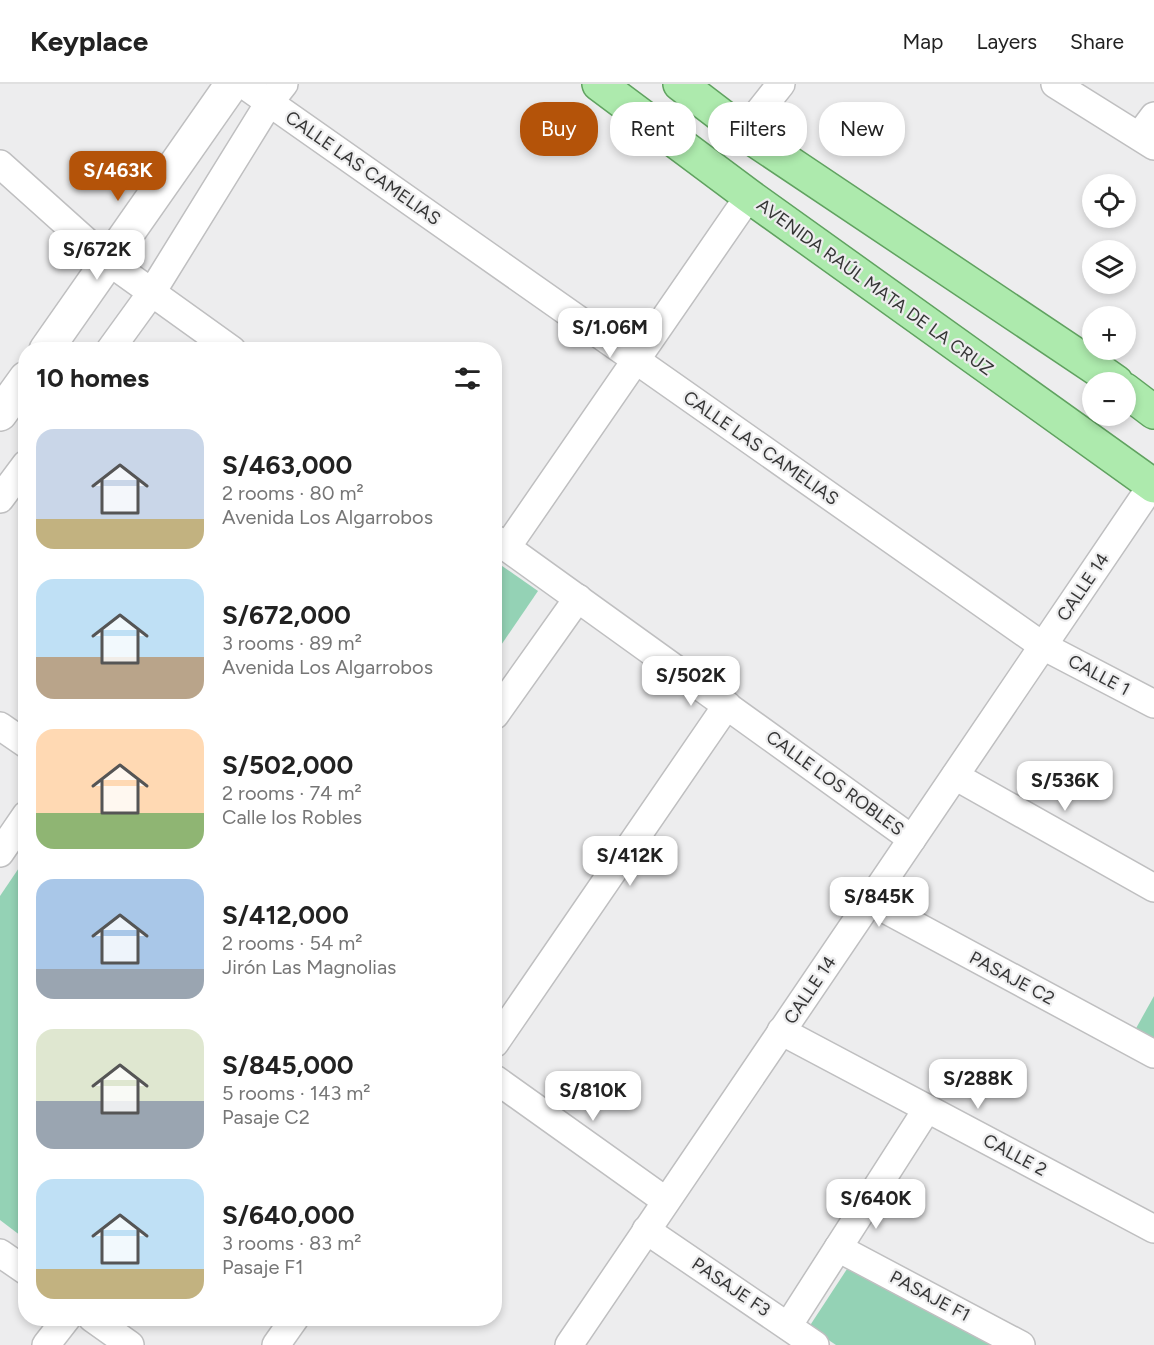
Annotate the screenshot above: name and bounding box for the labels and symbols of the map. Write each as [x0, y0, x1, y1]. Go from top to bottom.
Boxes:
street label: CALLE LAS CAMELIAS [281, 106, 445, 230]
pin: S/463K [69, 151, 167, 202]
street label: AVENIDA RAÚL MATA DE LA CRUZ [752, 194, 998, 380]
pin: S/672K [48, 230, 146, 281]
pin: S/1.06M [555, 308, 665, 359]
street label: CALLE LAS CAMELIAS [679, 386, 843, 510]
street label: CALLE 14 [1052, 549, 1114, 625]
street label: CALLE 1 [1065, 650, 1133, 700]
pin: S/502K [642, 656, 740, 707]
street label: CALLE LOS ROBLES [762, 726, 908, 840]
pin: S/536K [1016, 761, 1114, 812]
pin: S/412K [581, 836, 679, 887]
pin: S/845K [830, 877, 928, 928]
street label: PASAJE C2 [966, 946, 1058, 1010]
street label: CALLE 14 [779, 952, 841, 1028]
pin: S/288K [929, 1059, 1027, 1110]
pin: S/810K [544, 1071, 642, 1122]
street label: CALLE 2 [979, 1129, 1051, 1181]
pin: S/640K [827, 1179, 925, 1230]
street label: PASAJE F3 [688, 1253, 774, 1321]
street label: PASAJE F1 [886, 1266, 974, 1326]

